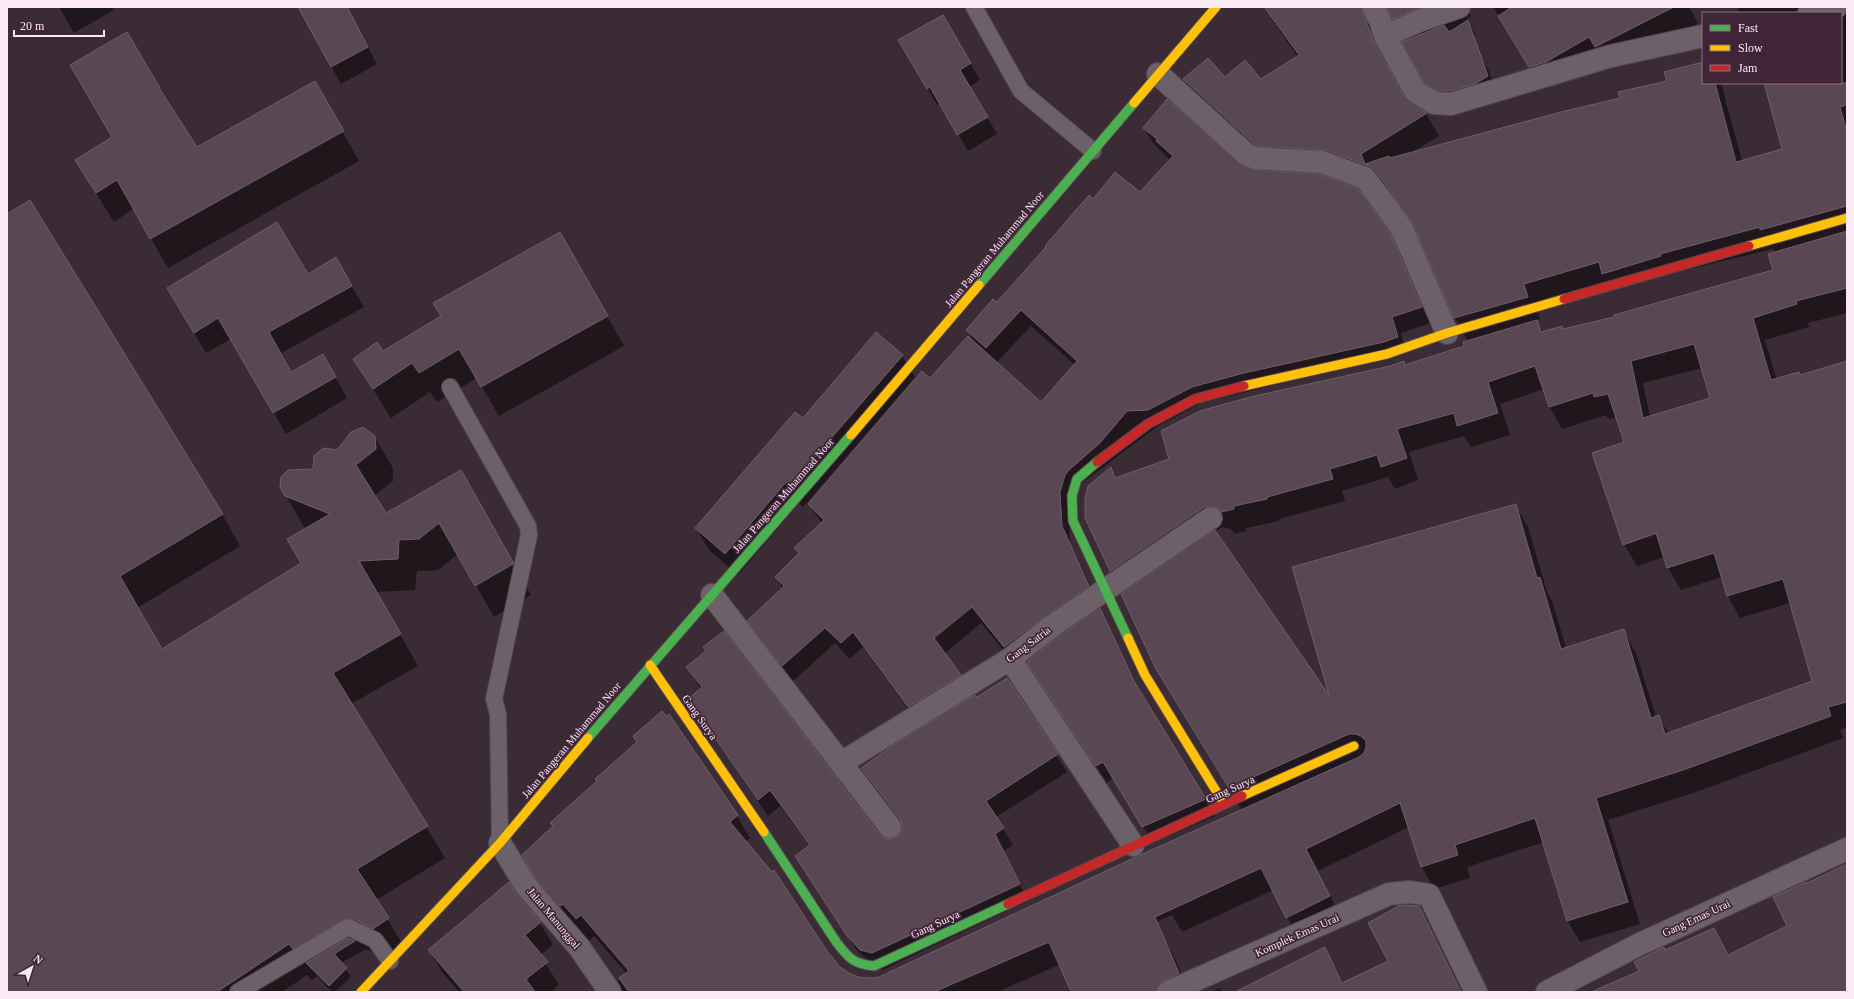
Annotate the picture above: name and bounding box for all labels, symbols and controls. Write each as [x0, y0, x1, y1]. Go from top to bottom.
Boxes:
scale bar [14, 12, 104, 38]
legend [1702, 12, 1842, 84]
text: 20 m [20, 19, 45, 33]
text: Fast [1738, 21, 1759, 35]
text: Slow [1738, 41, 1763, 55]
text: Jam [1738, 61, 1758, 75]
street label: Jalan Pangeran Muhammad Noor [942, 188, 1046, 309]
street label: Jalan Pangeran Muhammad Noor [730, 435, 836, 555]
street label: Gang Satria [1004, 623, 1053, 665]
street label: Jalan Pangeran Muhammad Noor [519, 679, 623, 800]
street label: Gang Surya [680, 692, 720, 742]
street label: Gang Surya [1204, 773, 1256, 805]
street label: Jalan Manunggal [525, 885, 583, 951]
street label: Gang Emas Urai [1660, 897, 1732, 939]
street label: Gang Surya [909, 907, 961, 940]
street label: Komplek Emas Urai [1253, 911, 1341, 959]
north arrow [12, 947, 52, 987]
text: N [31, 952, 45, 966]

